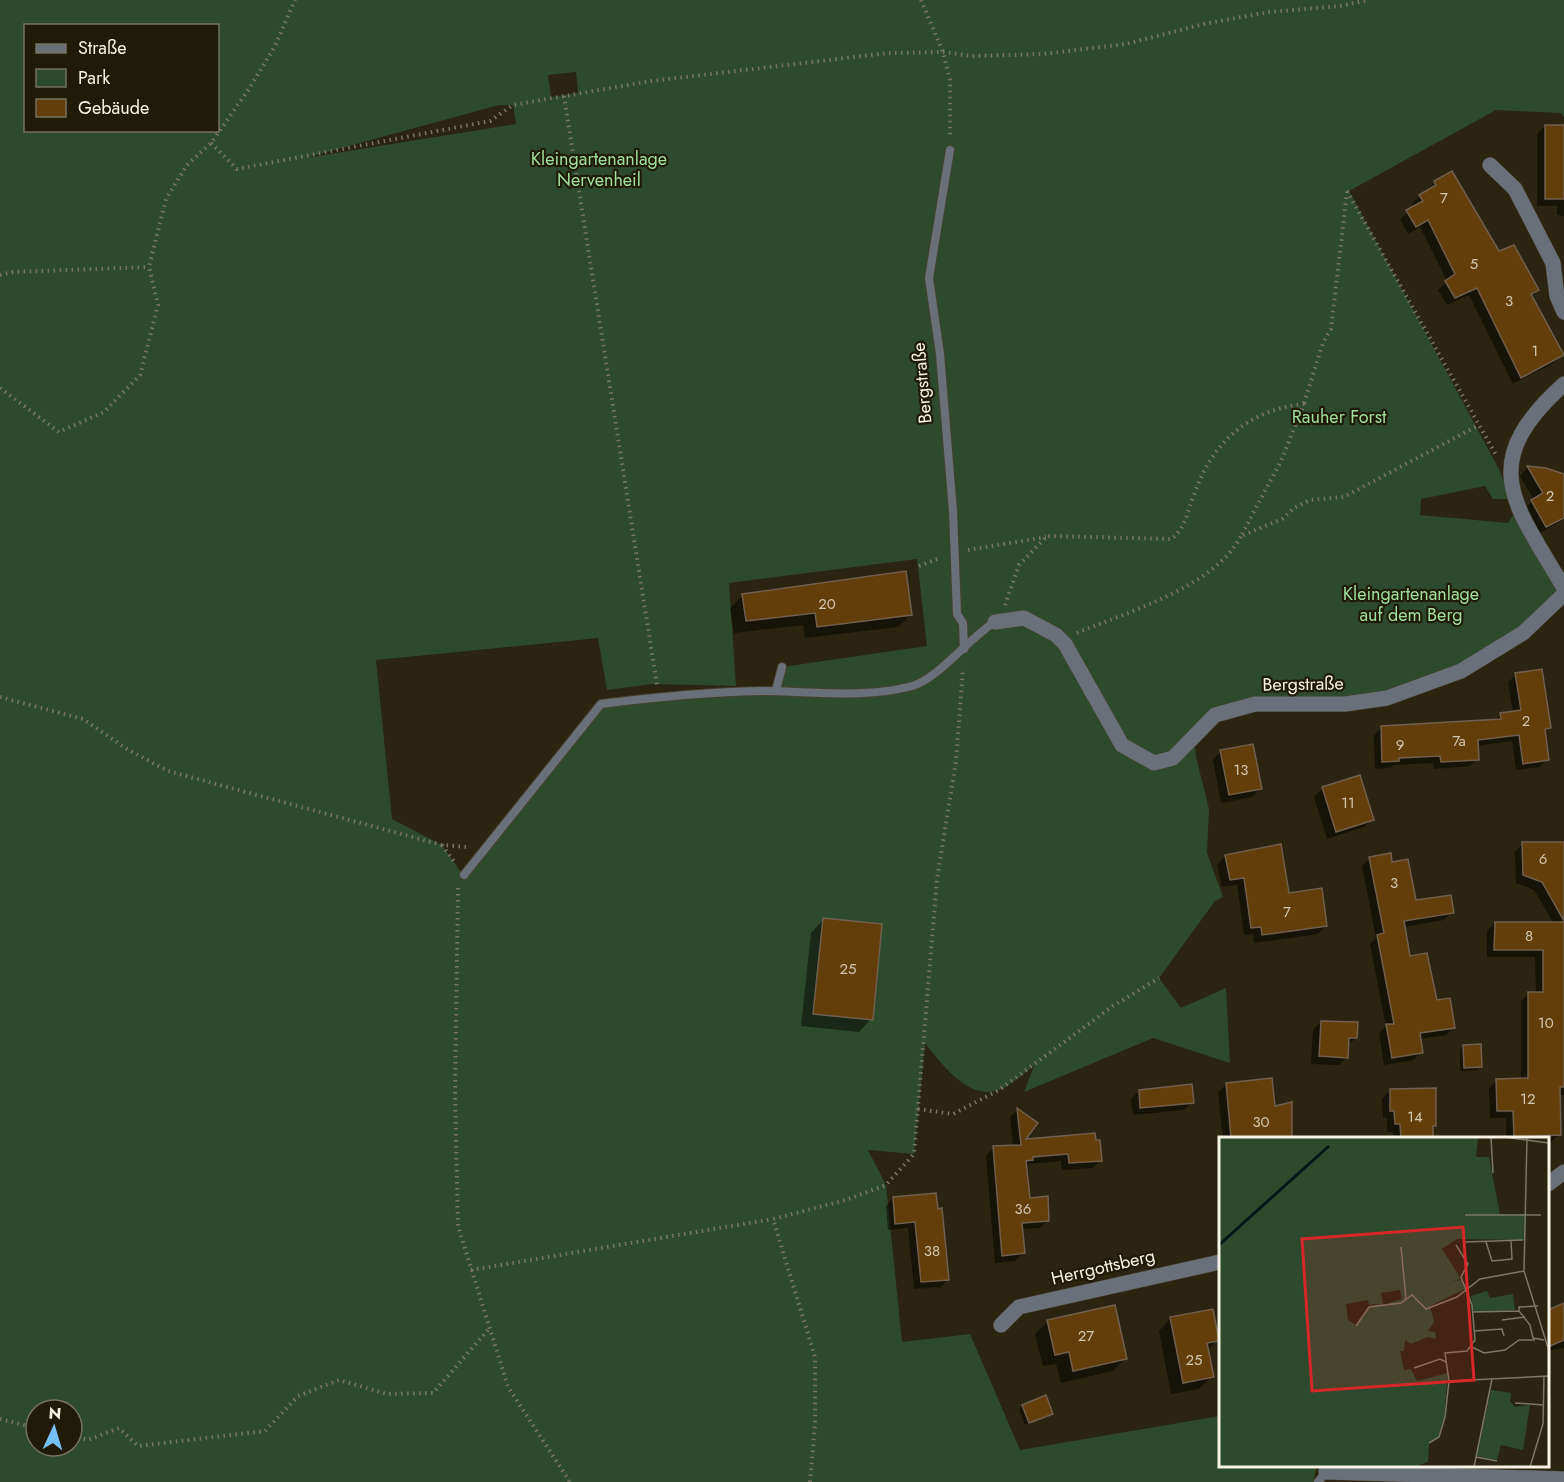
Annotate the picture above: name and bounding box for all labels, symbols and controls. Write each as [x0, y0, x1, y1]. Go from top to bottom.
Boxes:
legend [24, 24, 219, 132]
text: Straße [78, 35, 126, 61]
text: Park [78, 65, 110, 91]
text: Gebäude [78, 95, 149, 121]
park label: Kleingartenanlage Nervenheil [531, 146, 667, 193]
house number: 7 [1440, 187, 1448, 209]
house number: 5 [1470, 253, 1478, 275]
house number: 3 [1505, 290, 1513, 312]
house number: 1 [1532, 340, 1538, 362]
street label: Bergstraße [906, 341, 938, 425]
park label: Rauher Forst [1292, 404, 1387, 430]
house number: 2 [1546, 485, 1554, 507]
park label: Kleingartenanlage auf dem Berg [1343, 581, 1479, 628]
house number: 20 [818, 593, 836, 615]
street label: Bergstraße [1262, 670, 1344, 698]
house number: 2 [1522, 710, 1530, 732]
house number: 7a [1452, 730, 1466, 752]
house number: 9 [1396, 734, 1404, 756]
house number: 13 [1234, 759, 1248, 781]
house number: 11 [1341, 792, 1355, 814]
house number: 6 [1539, 848, 1547, 870]
house number: 3 [1390, 872, 1398, 894]
house number: 7 [1283, 901, 1291, 923]
house number: 8 [1525, 925, 1533, 947]
house number: 25 [840, 958, 857, 980]
house number: 10 [1538, 1012, 1554, 1034]
house number: 12 [1520, 1088, 1536, 1110]
house number: 14 [1407, 1106, 1423, 1128]
house number: 30 [1252, 1111, 1270, 1133]
inset map [1219, 1137, 1549, 1467]
house number: 36 [1015, 1198, 1031, 1220]
house number: 38 [924, 1240, 940, 1262]
street label: Herrgottsberg [1048, 1242, 1158, 1292]
house number: 27 [1078, 1325, 1094, 1347]
house number: 25 [1186, 1349, 1203, 1371]
north arrow [24, 1398, 84, 1458]
text: N [48, 1402, 62, 1425]

